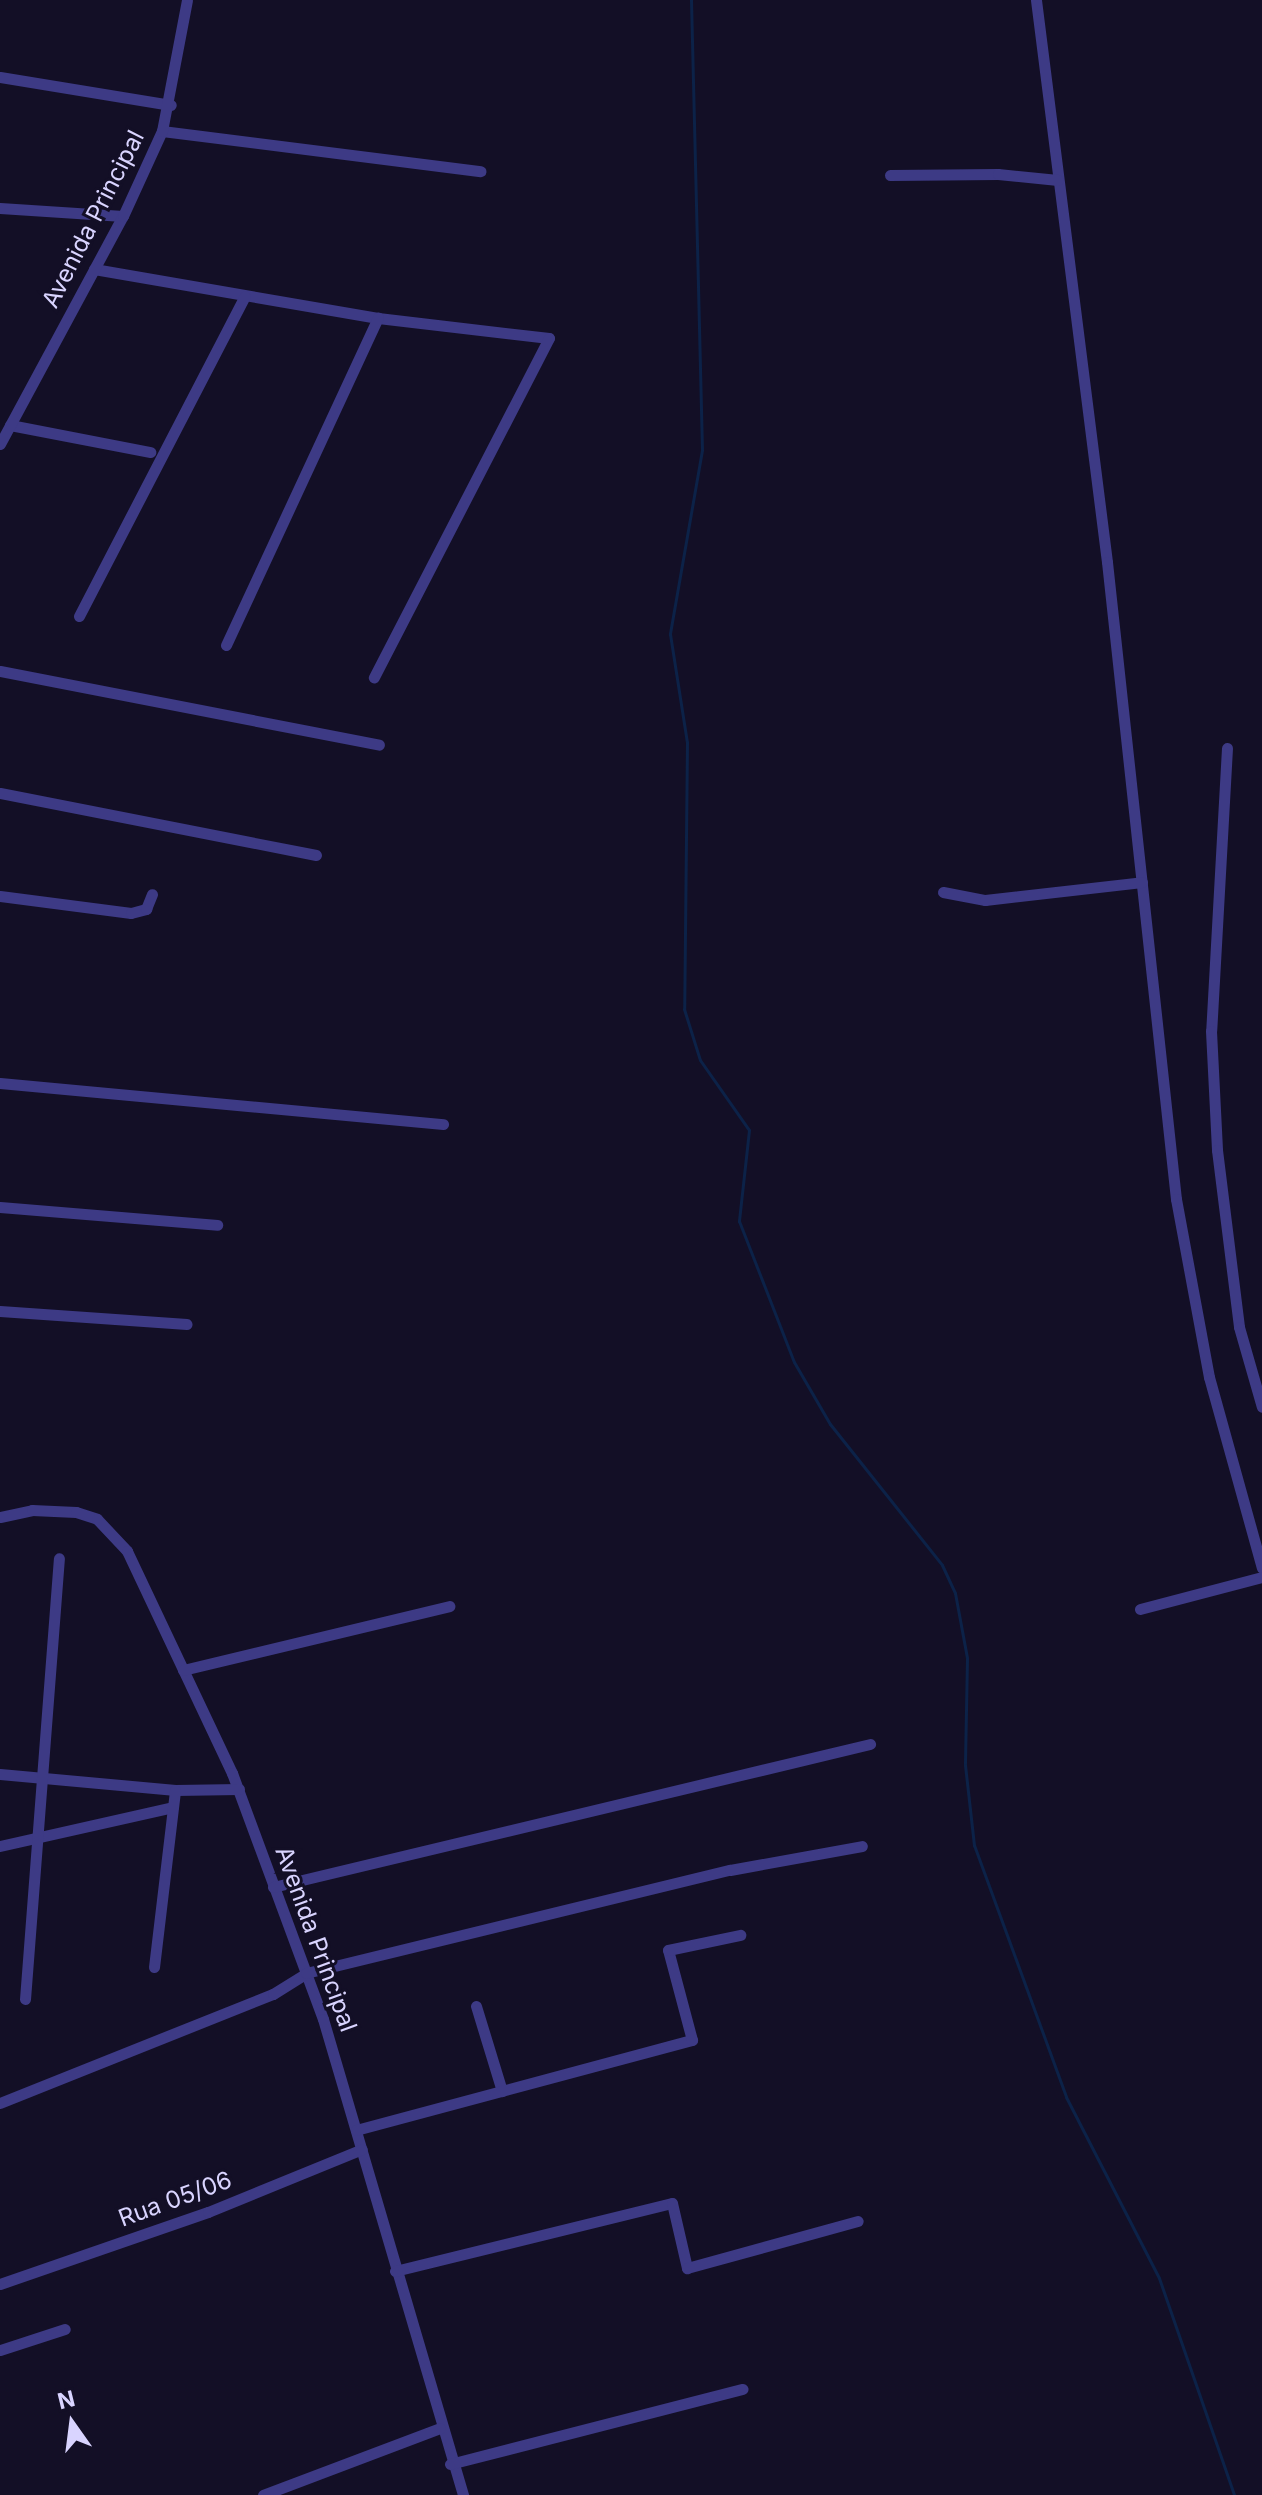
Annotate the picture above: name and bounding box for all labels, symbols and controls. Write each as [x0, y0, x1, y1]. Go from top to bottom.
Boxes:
street label: Avenida Principal [36, 125, 150, 313]
street label: Avenida Principal [269, 1842, 363, 2036]
street label: Rua 05/06 [115, 2165, 235, 2233]
north arrow [32, 2383, 112, 2463]
text: N [55, 2385, 77, 2414]

